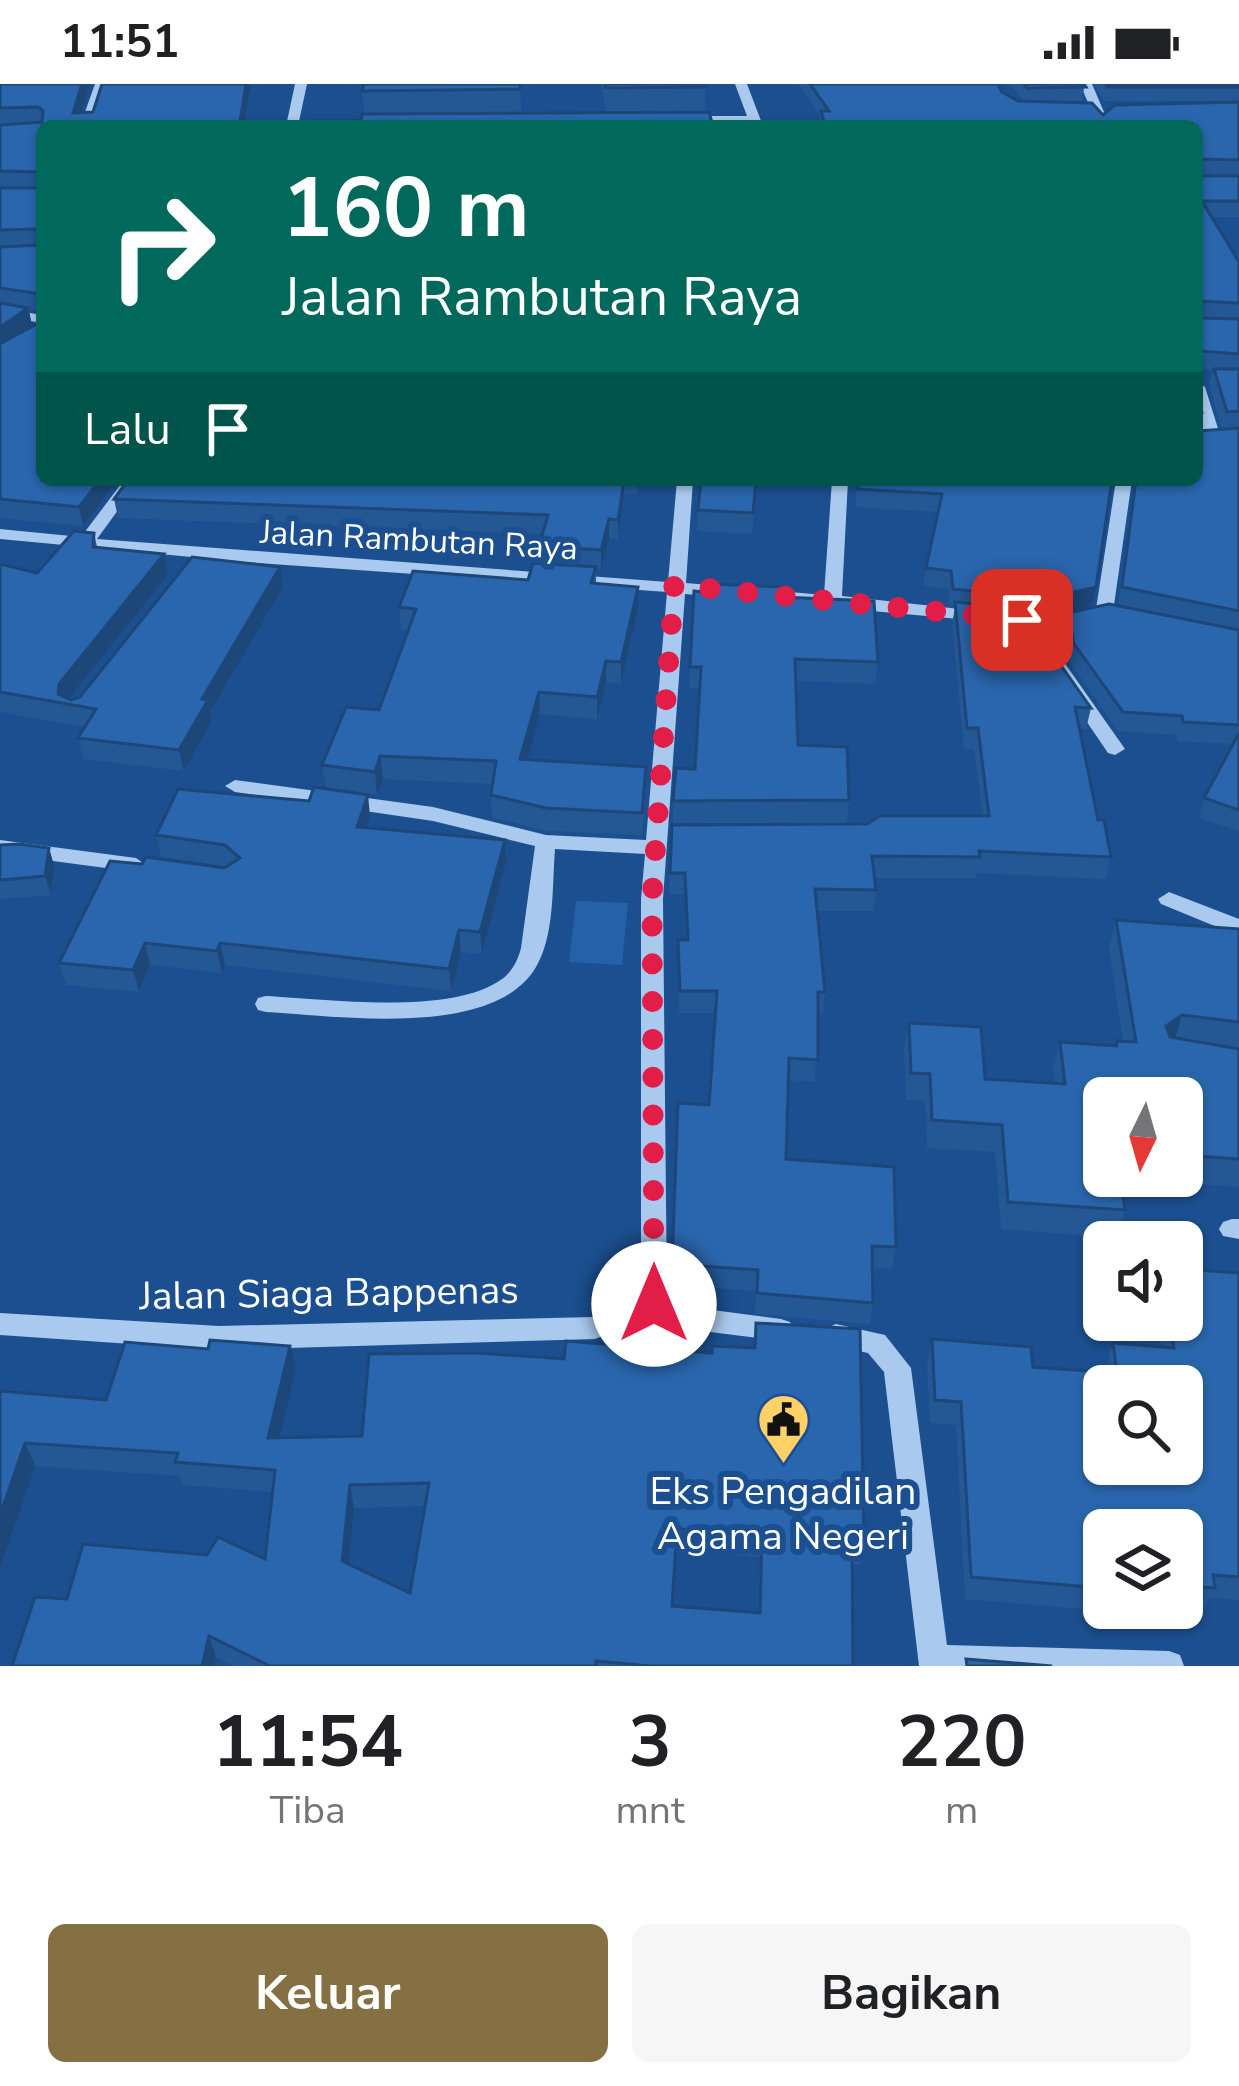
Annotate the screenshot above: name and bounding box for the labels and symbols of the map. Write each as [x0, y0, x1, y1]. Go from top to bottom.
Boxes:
street label: Jalan Rambutan Raya [258, 510, 579, 571]
pin [971, 569, 1073, 671]
north arrow [1083, 1077, 1203, 1197]
position arrow [591, 1241, 717, 1367]
street label: Jalan Siaga Bappenas [138, 1264, 519, 1323]
public building icon: Eks Pengadilan Agama Negeri [755, 1392, 811, 1466]
place label: Eks Pengadilan Agama Negeri [649, 1465, 917, 1563]

